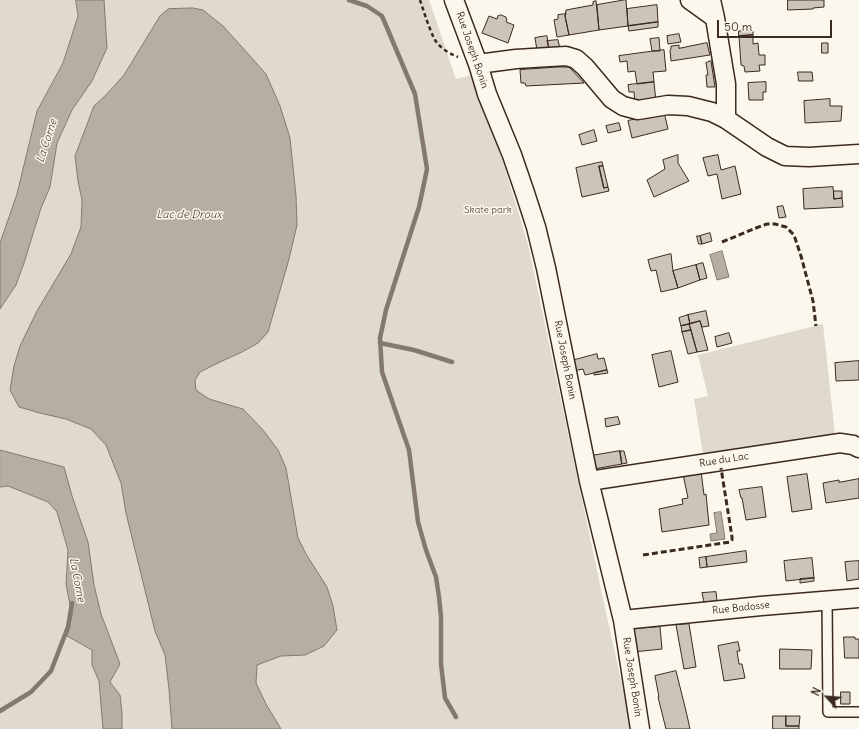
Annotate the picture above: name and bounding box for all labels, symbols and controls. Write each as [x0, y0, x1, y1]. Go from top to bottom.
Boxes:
street label: Rue Joseph Bonin [453, 10, 491, 90]
scale bar [719, 12, 834, 38]
text: 50 m [724, 19, 752, 34]
water label: La Corne [34, 118, 60, 164]
park label: Skate park [464, 204, 512, 216]
water label: Lac de Droux [156, 208, 222, 222]
street label: Rue Joseph Bonin [551, 319, 579, 401]
street label: Rue du Lac [698, 450, 750, 470]
water label: La Corne [66, 557, 88, 603]
street label: Rue Badosse [711, 599, 771, 617]
street label: Rue Joseph Bonin [620, 636, 644, 718]
north arrow [807, 677, 847, 717]
text: N [808, 685, 824, 698]

